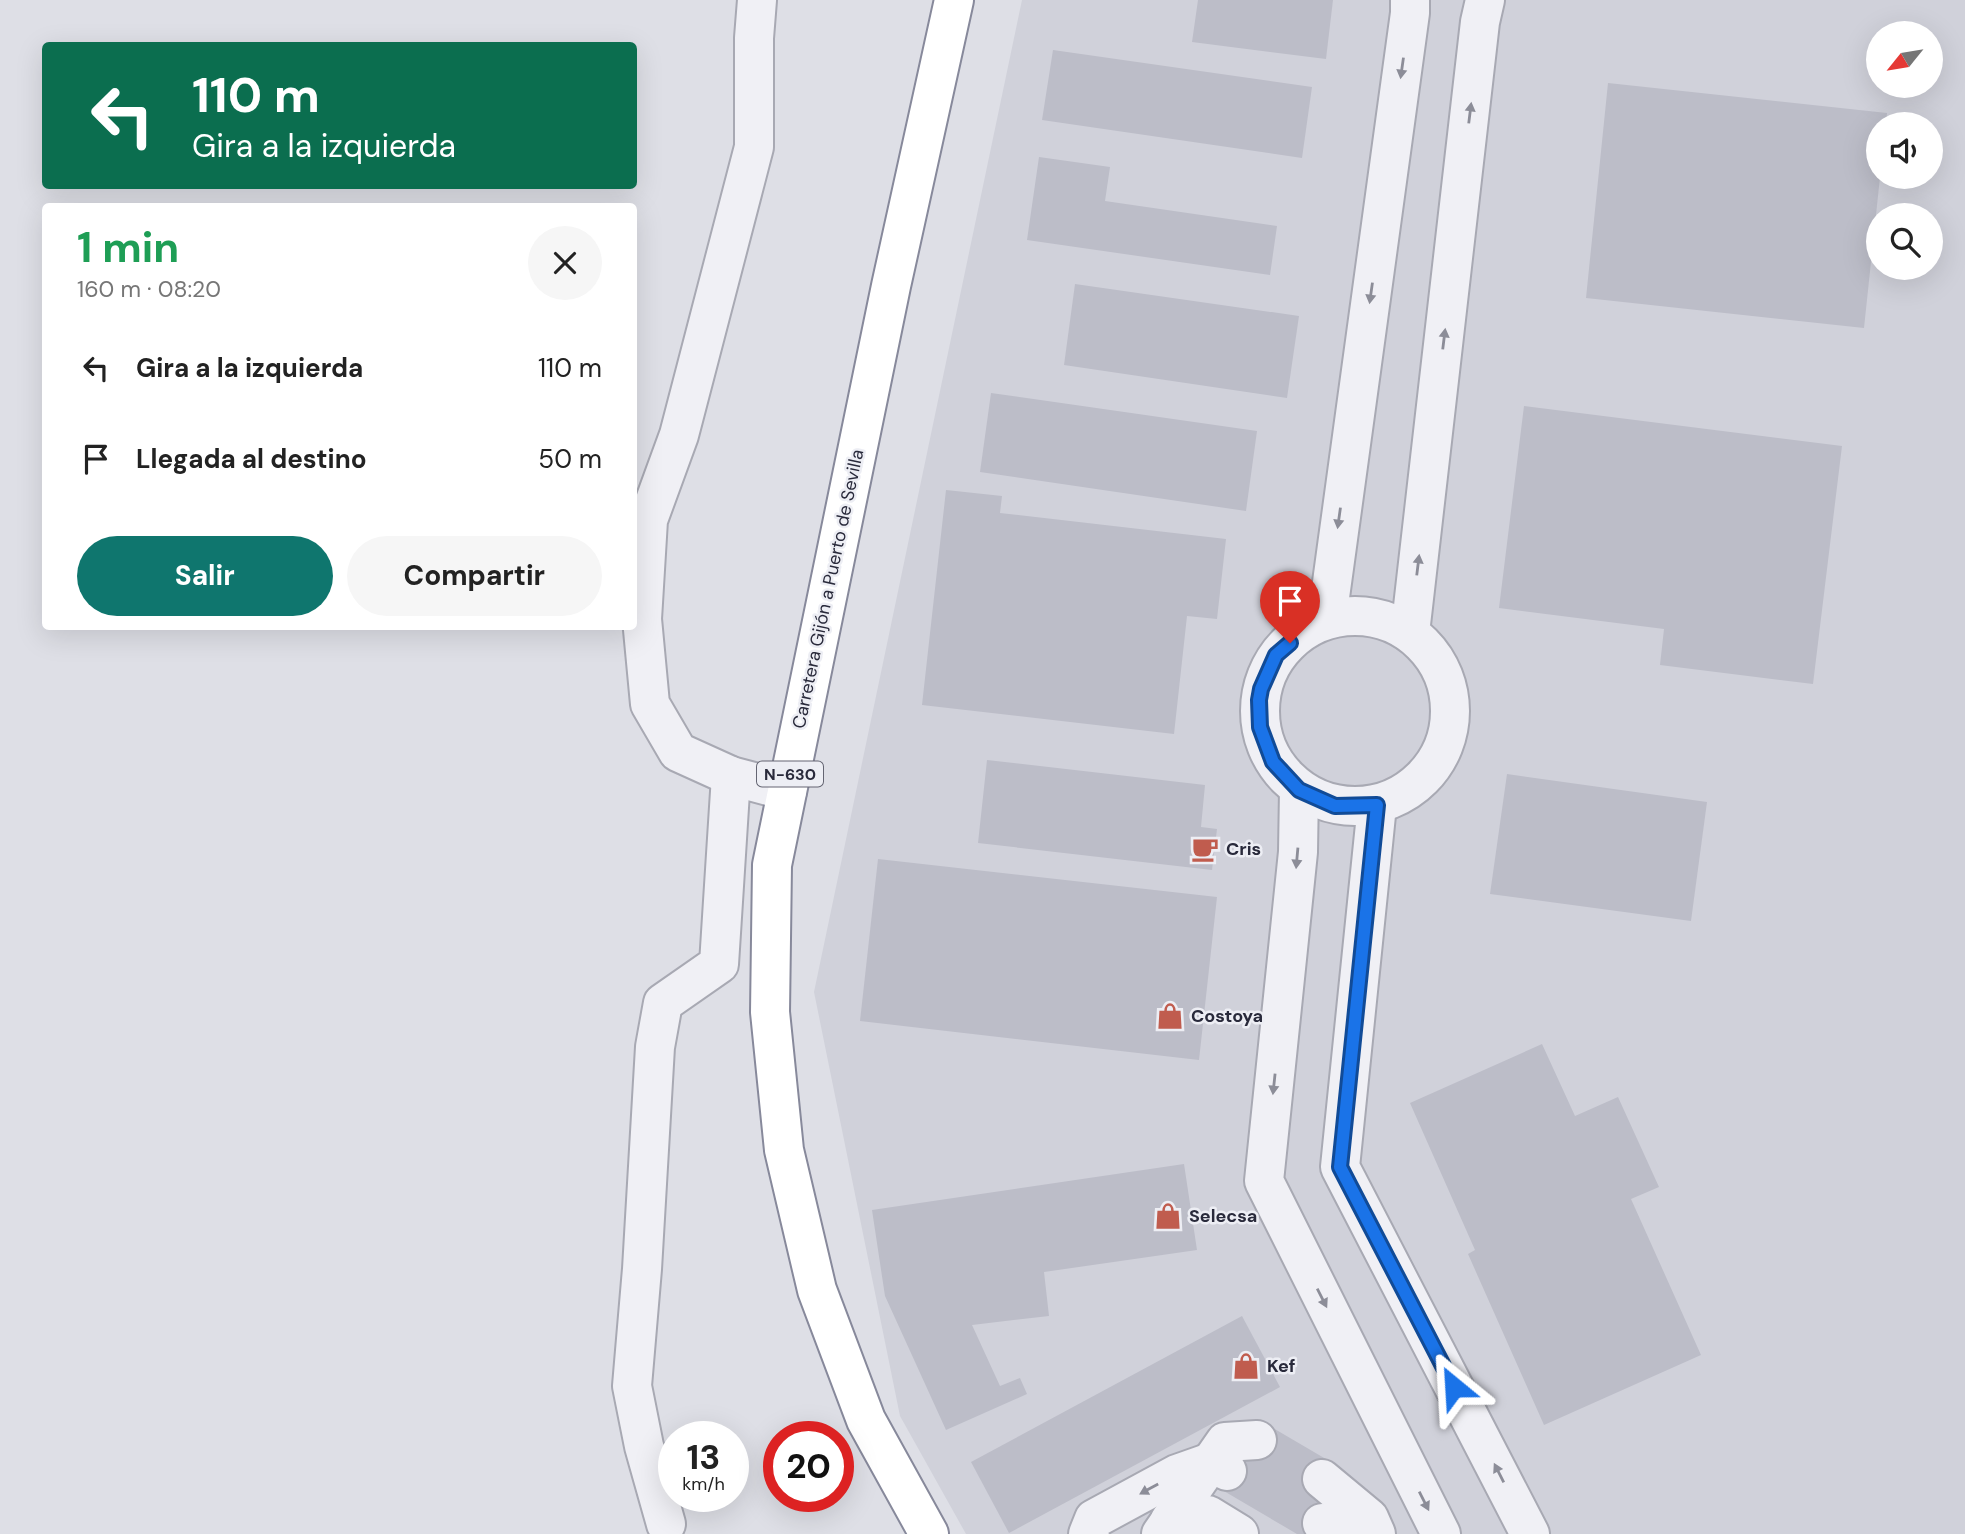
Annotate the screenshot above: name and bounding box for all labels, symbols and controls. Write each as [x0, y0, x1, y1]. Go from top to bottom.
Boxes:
north arrow [1866, 21, 1942, 98]
map controls [1866, 21, 1943, 280]
one-way arrow [1397, 57, 1408, 79]
text: 110 m [192, 63, 320, 127]
icon: left [77, 70, 168, 161]
one-way arrow [1464, 102, 1475, 124]
button: sound [1866, 112, 1943, 189]
text: Gira a la izquierda [192, 125, 456, 167]
button: search [1866, 203, 1943, 280]
text: 1 min [77, 220, 179, 275]
button: close [528, 226, 602, 300]
text: 160 m · 08:20 [77, 274, 221, 304]
one-way arrow [1365, 282, 1376, 304]
one-way arrow [1438, 328, 1449, 350]
icon: left [77, 349, 115, 387]
text: Gira a la izquierda [136, 351, 363, 385]
text: 110 m [538, 351, 602, 385]
icon: arrive [77, 440, 115, 478]
text: Llegada al destino [136, 442, 367, 476]
text: 50 m [538, 442, 602, 476]
street label: Carretera Gijón a Puerto de Sevilla [787, 447, 869, 731]
one-way arrow [1334, 507, 1345, 529]
button: Salir [77, 536, 333, 616]
button: Compartir [347, 536, 602, 616]
one-way arrow [1412, 554, 1423, 576]
pin [1260, 571, 1320, 643]
icon: arrive [1271, 582, 1309, 620]
road number: N-630 [757, 762, 823, 786]
cafe icon: Cris [1190, 834, 1220, 864]
place label: Cris [1226, 837, 1261, 861]
one-way arrow [1291, 847, 1302, 869]
shop icon: Costoya [1155, 1001, 1185, 1031]
place label: Costoya [1191, 1004, 1263, 1028]
one-way arrow [1268, 1074, 1279, 1096]
shop icon: Selecsa [1153, 1201, 1183, 1231]
place label: Selecsa [1189, 1204, 1257, 1228]
one-way arrow [1317, 1288, 1328, 1308]
position arrow [1417, 1350, 1491, 1424]
shop icon: Kef [1231, 1351, 1261, 1381]
place label: Kef [1267, 1354, 1296, 1378]
speed limit sign: 20 [763, 1421, 854, 1512]
text: 13 [687, 1434, 720, 1480]
one-way arrow [1493, 1463, 1505, 1483]
text: km/h [682, 1472, 725, 1496]
one-way arrow [1139, 1483, 1159, 1495]
one-way arrow [1419, 1491, 1430, 1511]

